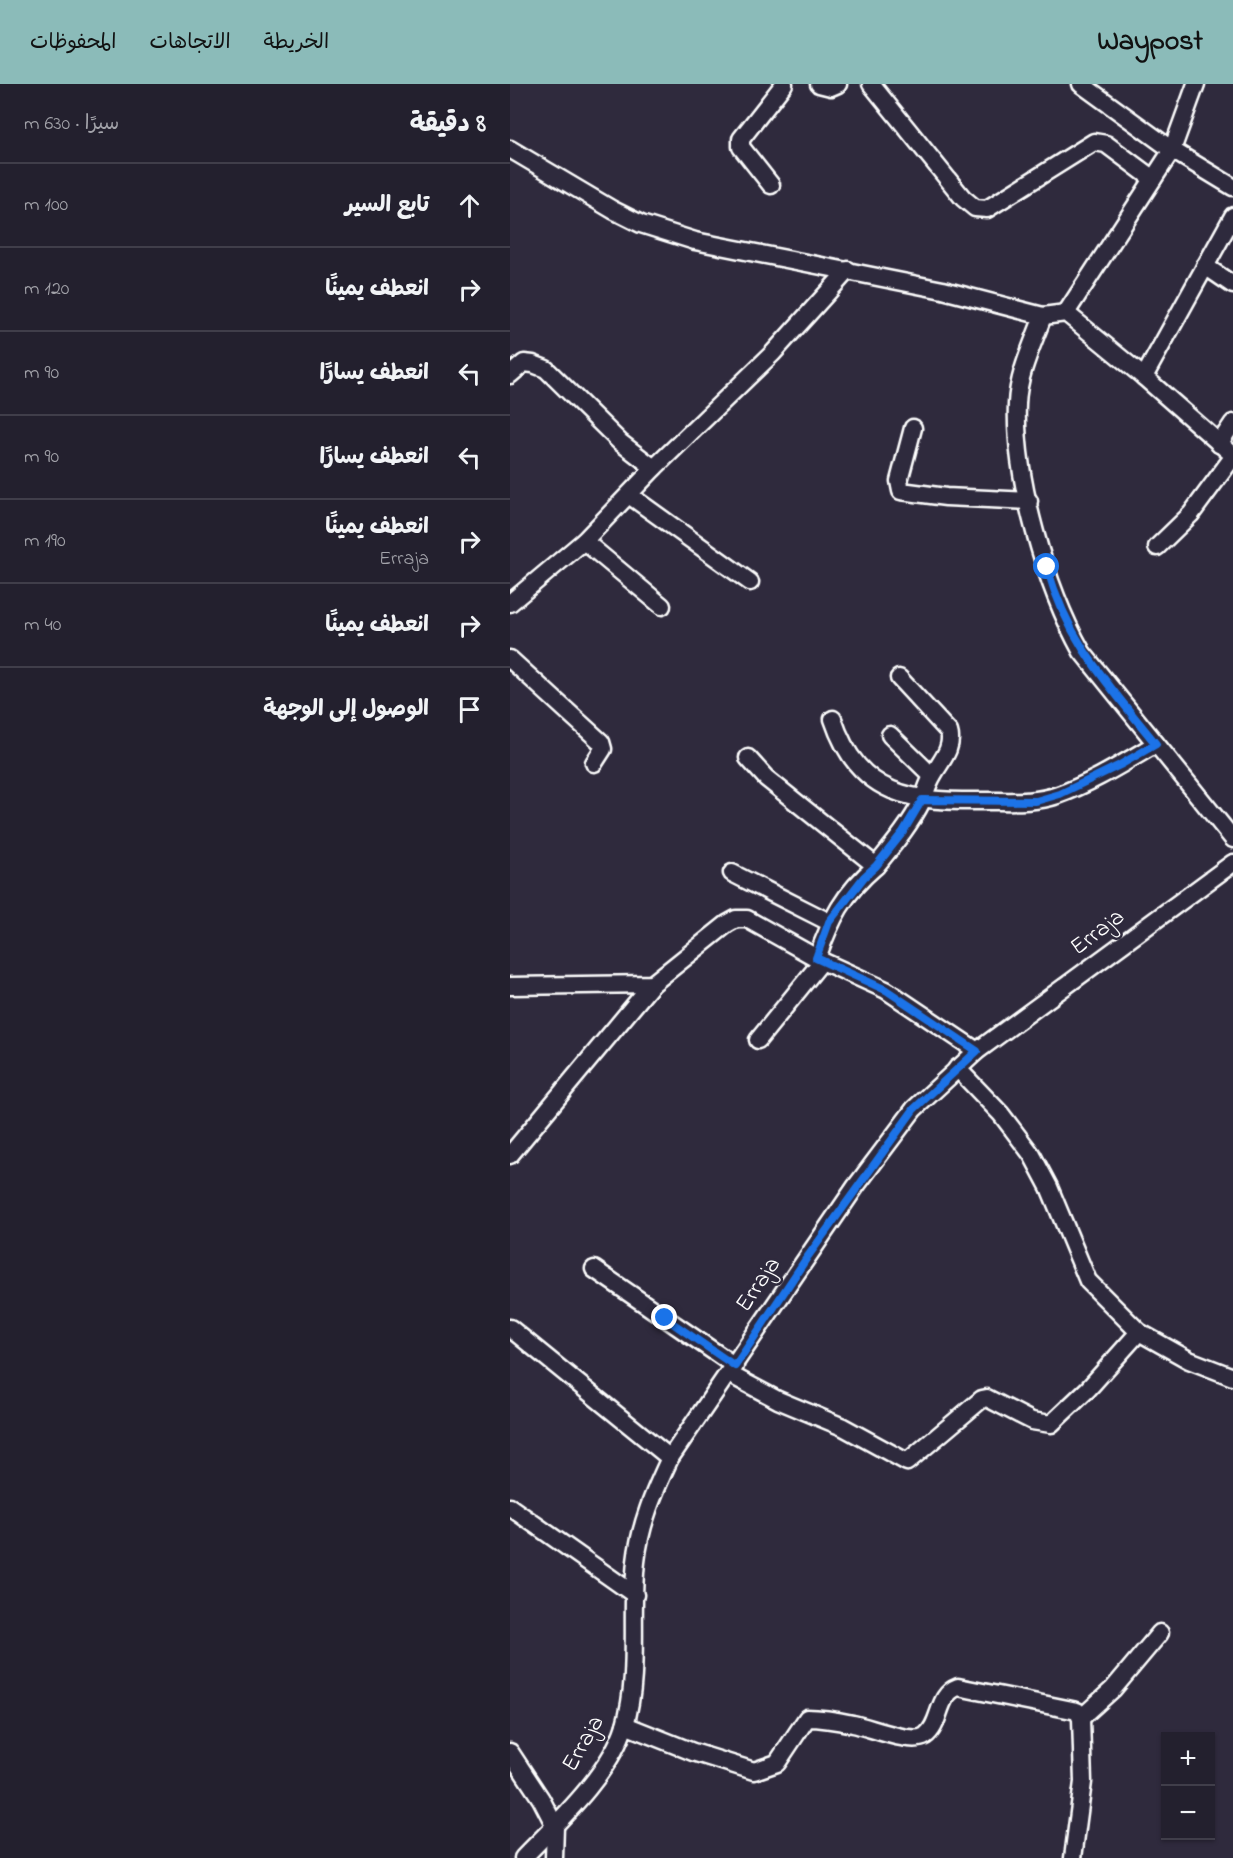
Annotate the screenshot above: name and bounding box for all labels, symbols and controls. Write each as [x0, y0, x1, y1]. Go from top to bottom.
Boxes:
text: Waypost [1097, 22, 1203, 63]
text: المحفوظات [30, 28, 116, 58]
text: الاتجاهات [149, 28, 231, 58]
text: الخريطة [264, 28, 329, 58]
text: 8 دقيقة [410, 106, 486, 144]
text: سيرًا · 630 m [24, 110, 119, 139]
icon: ahead [453, 189, 486, 222]
text: تابع السير [345, 190, 429, 222]
text: 100 m [24, 191, 68, 220]
icon: right [453, 273, 486, 306]
text: انعطف يمينًا [325, 274, 429, 306]
text: 120 m [24, 275, 69, 304]
icon: left [453, 357, 486, 390]
text: انعطف يسارًا [320, 358, 429, 390]
text: 90 m [24, 359, 59, 388]
icon: left [453, 441, 486, 474]
text: انعطف يسارًا [320, 442, 429, 474]
text: 90 m [24, 443, 59, 472]
text: انعطف يمينًا [325, 512, 429, 544]
icon: right [453, 525, 486, 558]
text: 190 m [24, 527, 66, 556]
text: Erraja [379, 545, 429, 574]
route start [1033, 553, 1059, 579]
icon: right [453, 609, 486, 642]
text: انعطف يمينًا [325, 610, 429, 642]
text: 40 m [24, 611, 61, 640]
icon: arrive [453, 693, 486, 726]
text: الوصول إلى الوجهة [263, 694, 429, 726]
street label: Erraja [1063, 901, 1133, 965]
street label: Erraja [728, 1250, 790, 1320]
route end [651, 1304, 677, 1330]
street label: Erraja [554, 1709, 614, 1779]
map controls [1161, 1732, 1215, 1840]
button: + [1161, 1732, 1215, 1786]
button: − [1161, 1786, 1215, 1840]

